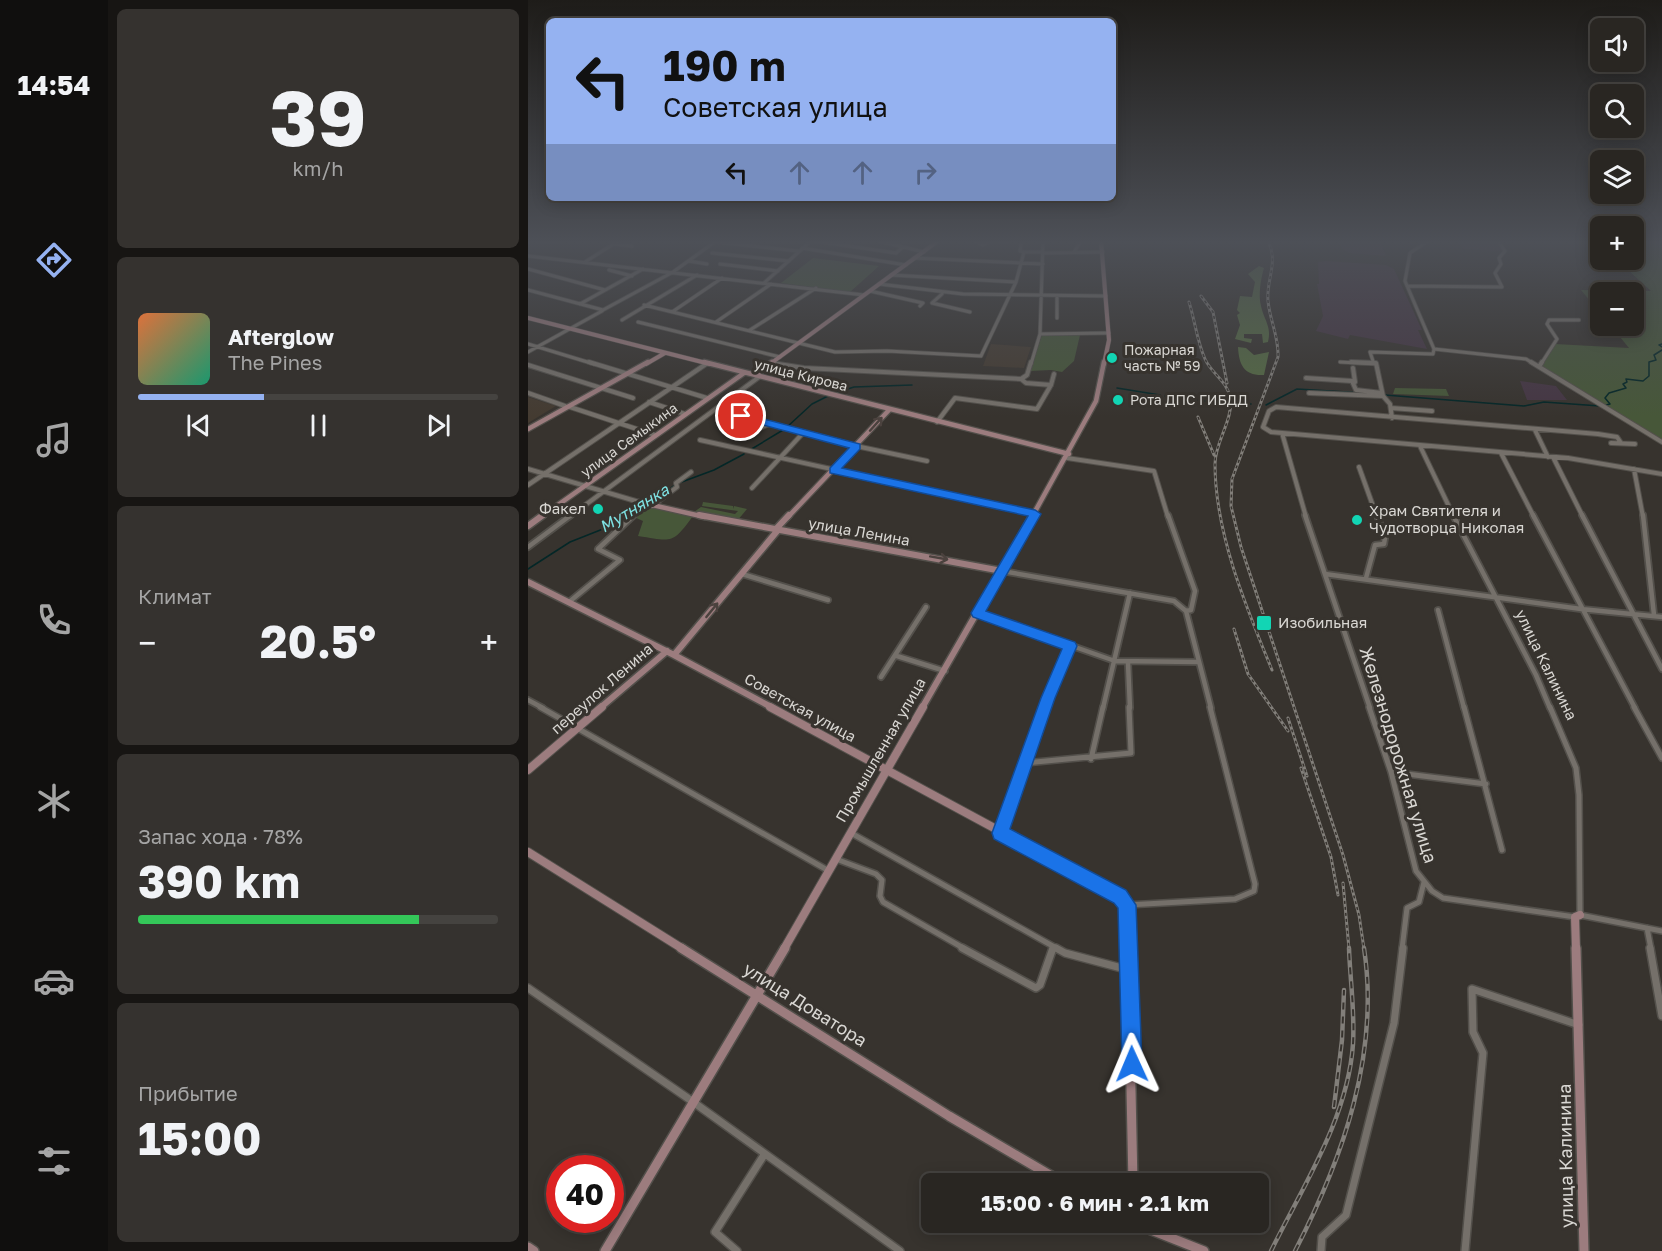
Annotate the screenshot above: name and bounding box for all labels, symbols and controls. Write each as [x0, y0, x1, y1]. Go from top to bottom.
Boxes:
map controls [1590, 18, 1644, 336]
button: sound [1590, 18, 1644, 72]
text: 190 m [663, 40, 786, 90]
icon: left [564, 42, 642, 120]
text: 14:54 [18, 69, 90, 101]
text: 39 [269, 70, 367, 163]
button: search [1590, 84, 1644, 138]
text: Советская улица [663, 91, 888, 123]
button: layers [1590, 150, 1644, 204]
text: km/h [293, 156, 343, 180]
icon: left [720, 156, 753, 189]
icon: ahead [783, 156, 816, 189]
icon: ahead [846, 156, 879, 189]
icon: right [909, 156, 942, 189]
button: + [1590, 216, 1644, 270]
icon: directions [33, 239, 75, 281]
button: − [1590, 282, 1644, 336]
text: Afterglow [228, 323, 334, 350]
place label: Пожарная часть № 59 [1124, 341, 1200, 374]
text: The Pines [228, 350, 322, 374]
marker: Пожарная часть № 59 [1105, 351, 1119, 365]
street label: улица Кирова [753, 355, 850, 394]
pin [715, 390, 766, 441]
place label: Рота ДПС ГИБДД [1130, 391, 1248, 408]
marker: Рота ДПС ГИБДД [1111, 393, 1125, 407]
street label: улица Семыкина [577, 399, 680, 480]
icon: arrive [724, 399, 757, 432]
icon: previous [182, 409, 215, 442]
icon: pause [302, 409, 335, 442]
icon: next [422, 409, 455, 442]
one-way arrow [869, 417, 883, 432]
icon: music [33, 419, 75, 461]
water label: Мутнянка [596, 479, 673, 537]
place label: Факел [539, 499, 586, 517]
place label: Храм Святителя и Чудотворца Николая [1369, 501, 1524, 536]
marker: Факел [591, 502, 605, 516]
street label: улица Ленина [807, 513, 911, 549]
marker: Храм Святителя и Чудотворца Николая [1350, 513, 1364, 527]
one-way arrow [929, 553, 948, 564]
text: Климат [138, 584, 212, 608]
icon: phone [33, 599, 75, 641]
one-way arrow [705, 603, 718, 619]
street label: улица Калинина [1512, 607, 1581, 723]
place label: Изобильная [1278, 613, 1367, 631]
text: 20.5° [260, 614, 376, 668]
marker: Изобильная [1255, 614, 1273, 632]
text: − [138, 623, 156, 662]
text: + [480, 623, 498, 662]
street label: переулок Ленина [547, 639, 656, 737]
street label: Железнодорожная улица [1355, 644, 1442, 866]
street label: Советская улица [742, 669, 859, 745]
street label: Промышленная улица [831, 674, 929, 825]
icon: climate [33, 780, 75, 822]
text: Запас хода · 78% [138, 824, 303, 848]
text: 390 km [138, 854, 300, 908]
street label: улица Доватора [740, 957, 872, 1051]
icon: car [33, 960, 75, 1002]
position arrow [1100, 1032, 1164, 1096]
text: Прибытие [138, 1081, 238, 1105]
street label: улица Калинина [1553, 1084, 1577, 1228]
text: 15:00 [138, 1111, 262, 1165]
icon: filters [33, 1140, 75, 1182]
speed limit sign: 40 [546, 1155, 624, 1233]
text: 15:00 · 6 мин · 2.1 km [981, 1189, 1209, 1216]

